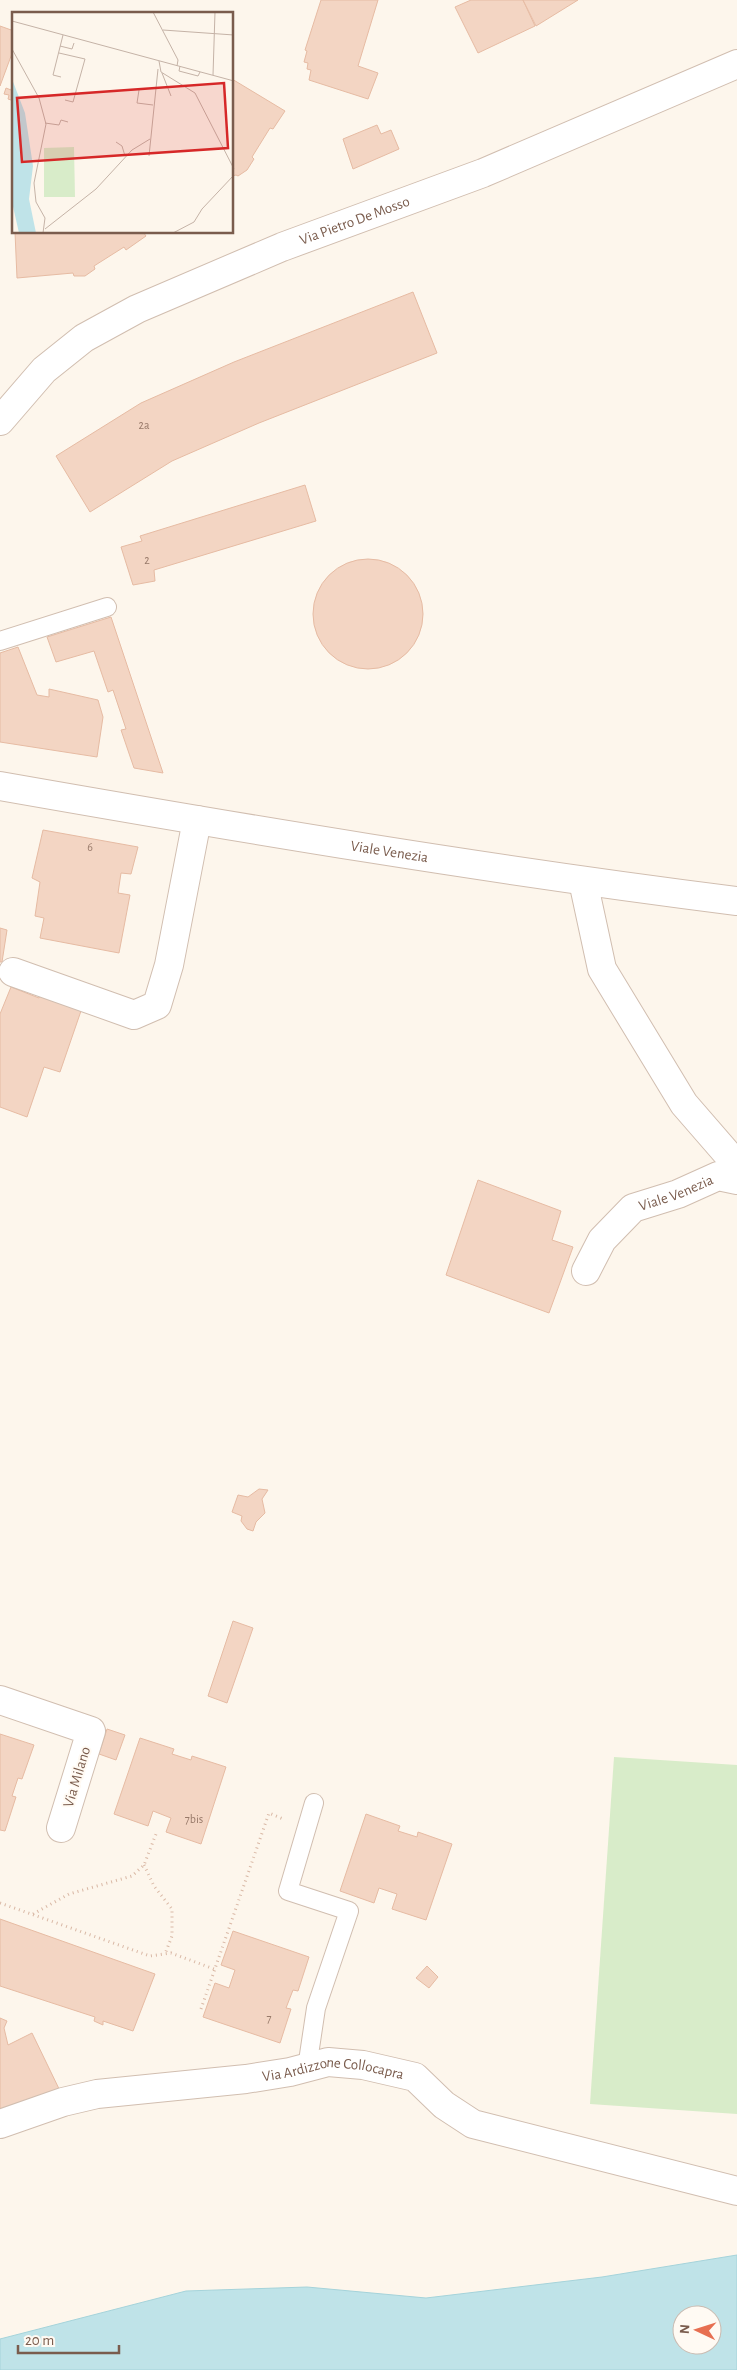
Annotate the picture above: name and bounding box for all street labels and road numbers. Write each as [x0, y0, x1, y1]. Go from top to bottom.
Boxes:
street label: Via Pietro De Mosso [298, 193, 412, 247]
street label: Viale Venezia [350, 838, 429, 865]
street label: Viale Venezia [637, 1172, 715, 1213]
street label: Via Milano [61, 1745, 93, 1809]
street label: Via Ardizzone Collocapra [261, 2054, 405, 2084]

